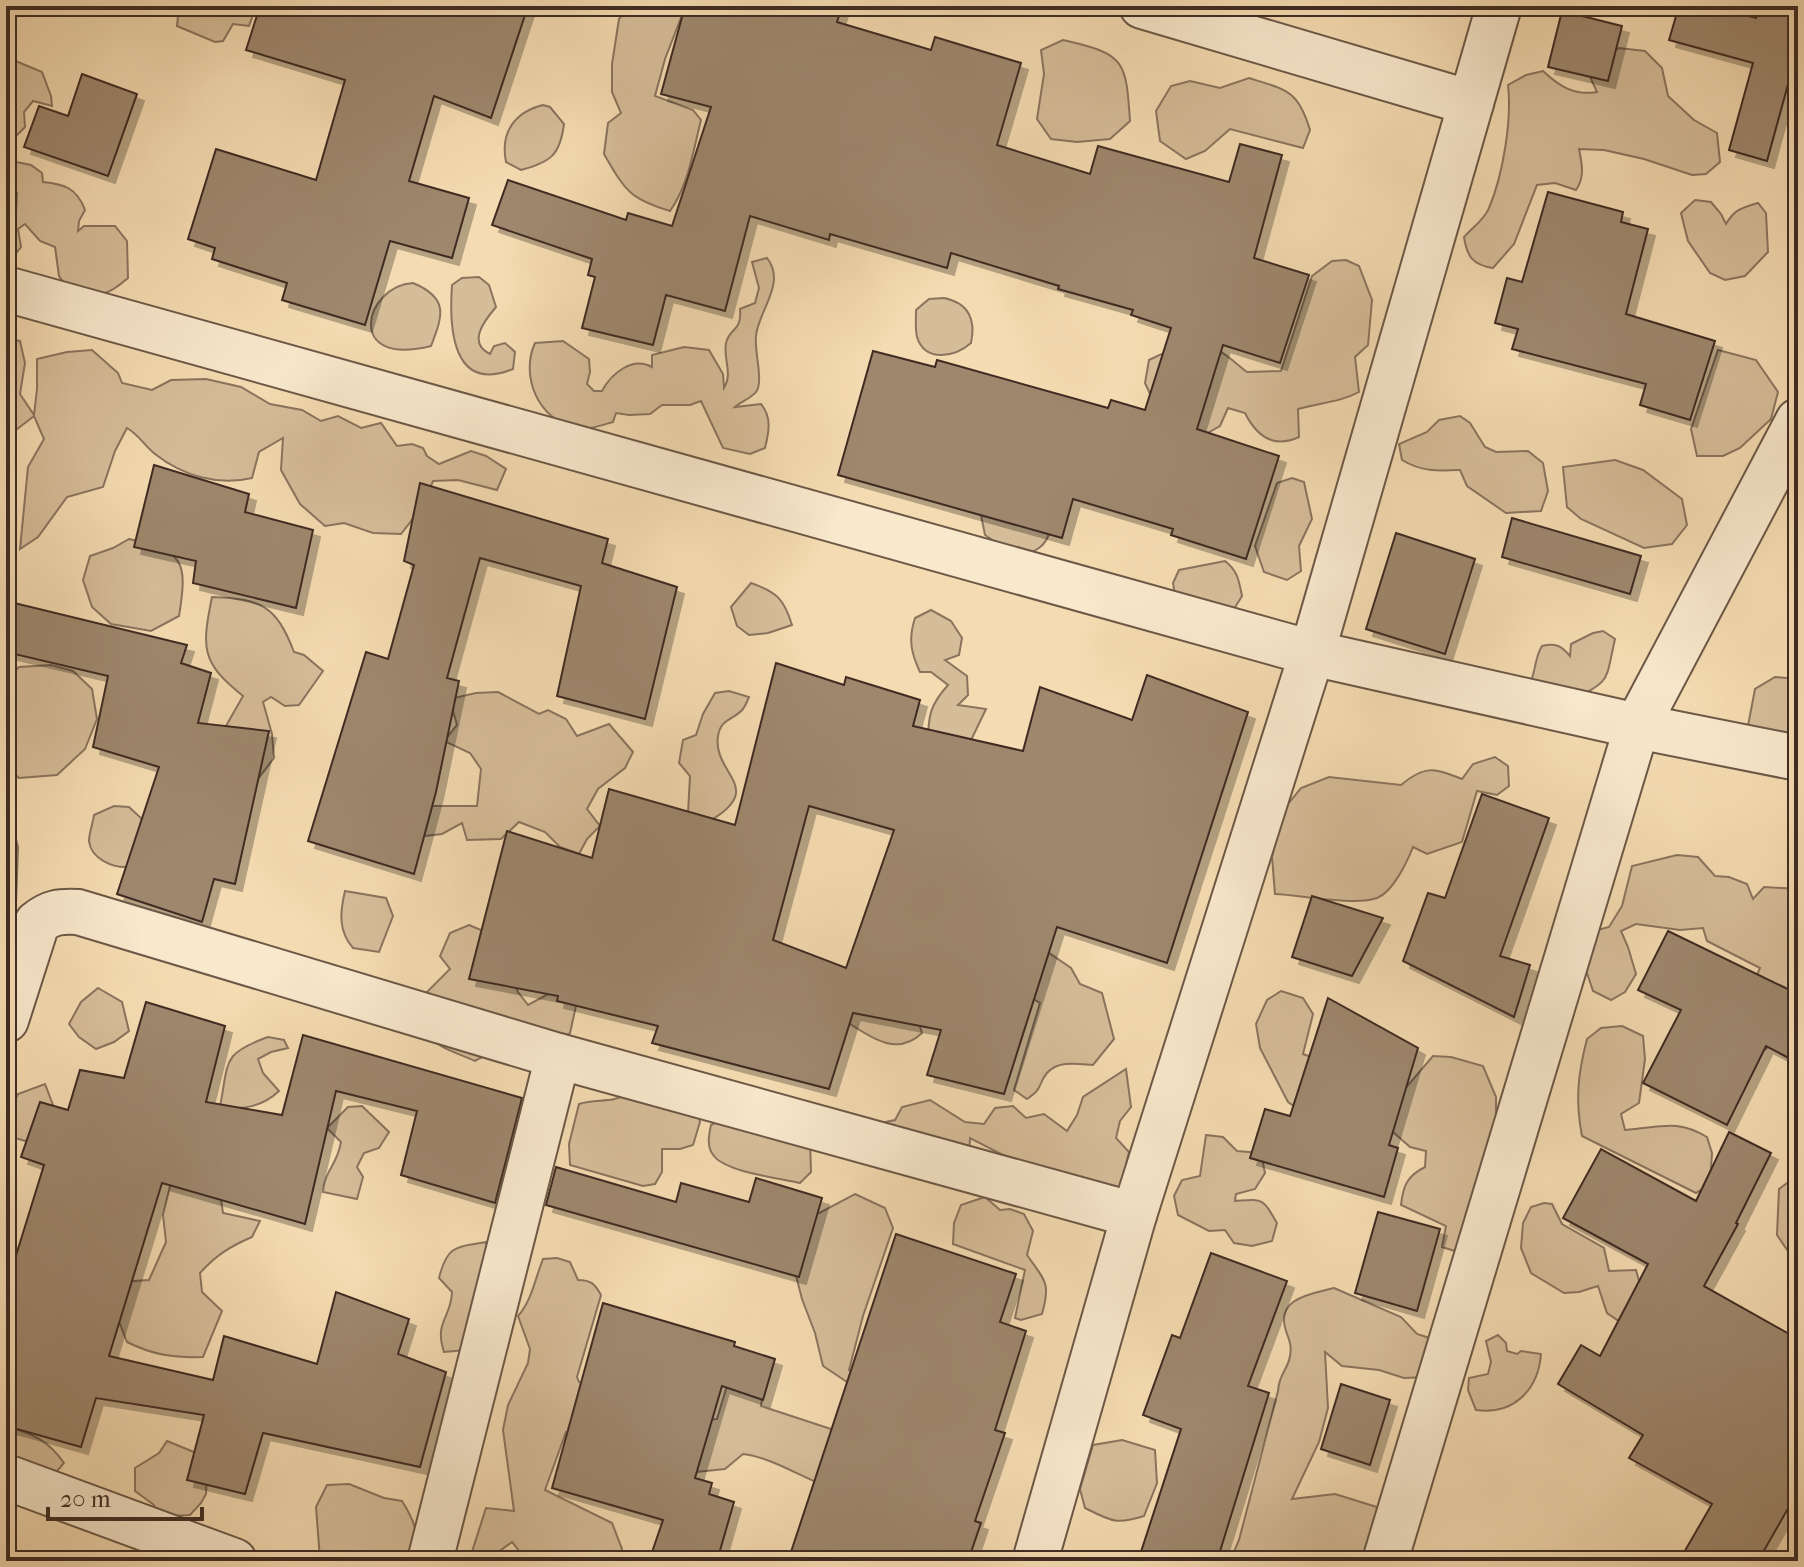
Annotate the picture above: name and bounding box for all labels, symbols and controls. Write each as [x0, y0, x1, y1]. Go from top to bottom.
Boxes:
scale bar [48, 1471, 202, 1521]
text: 20 m [60, 1485, 111, 1513]

